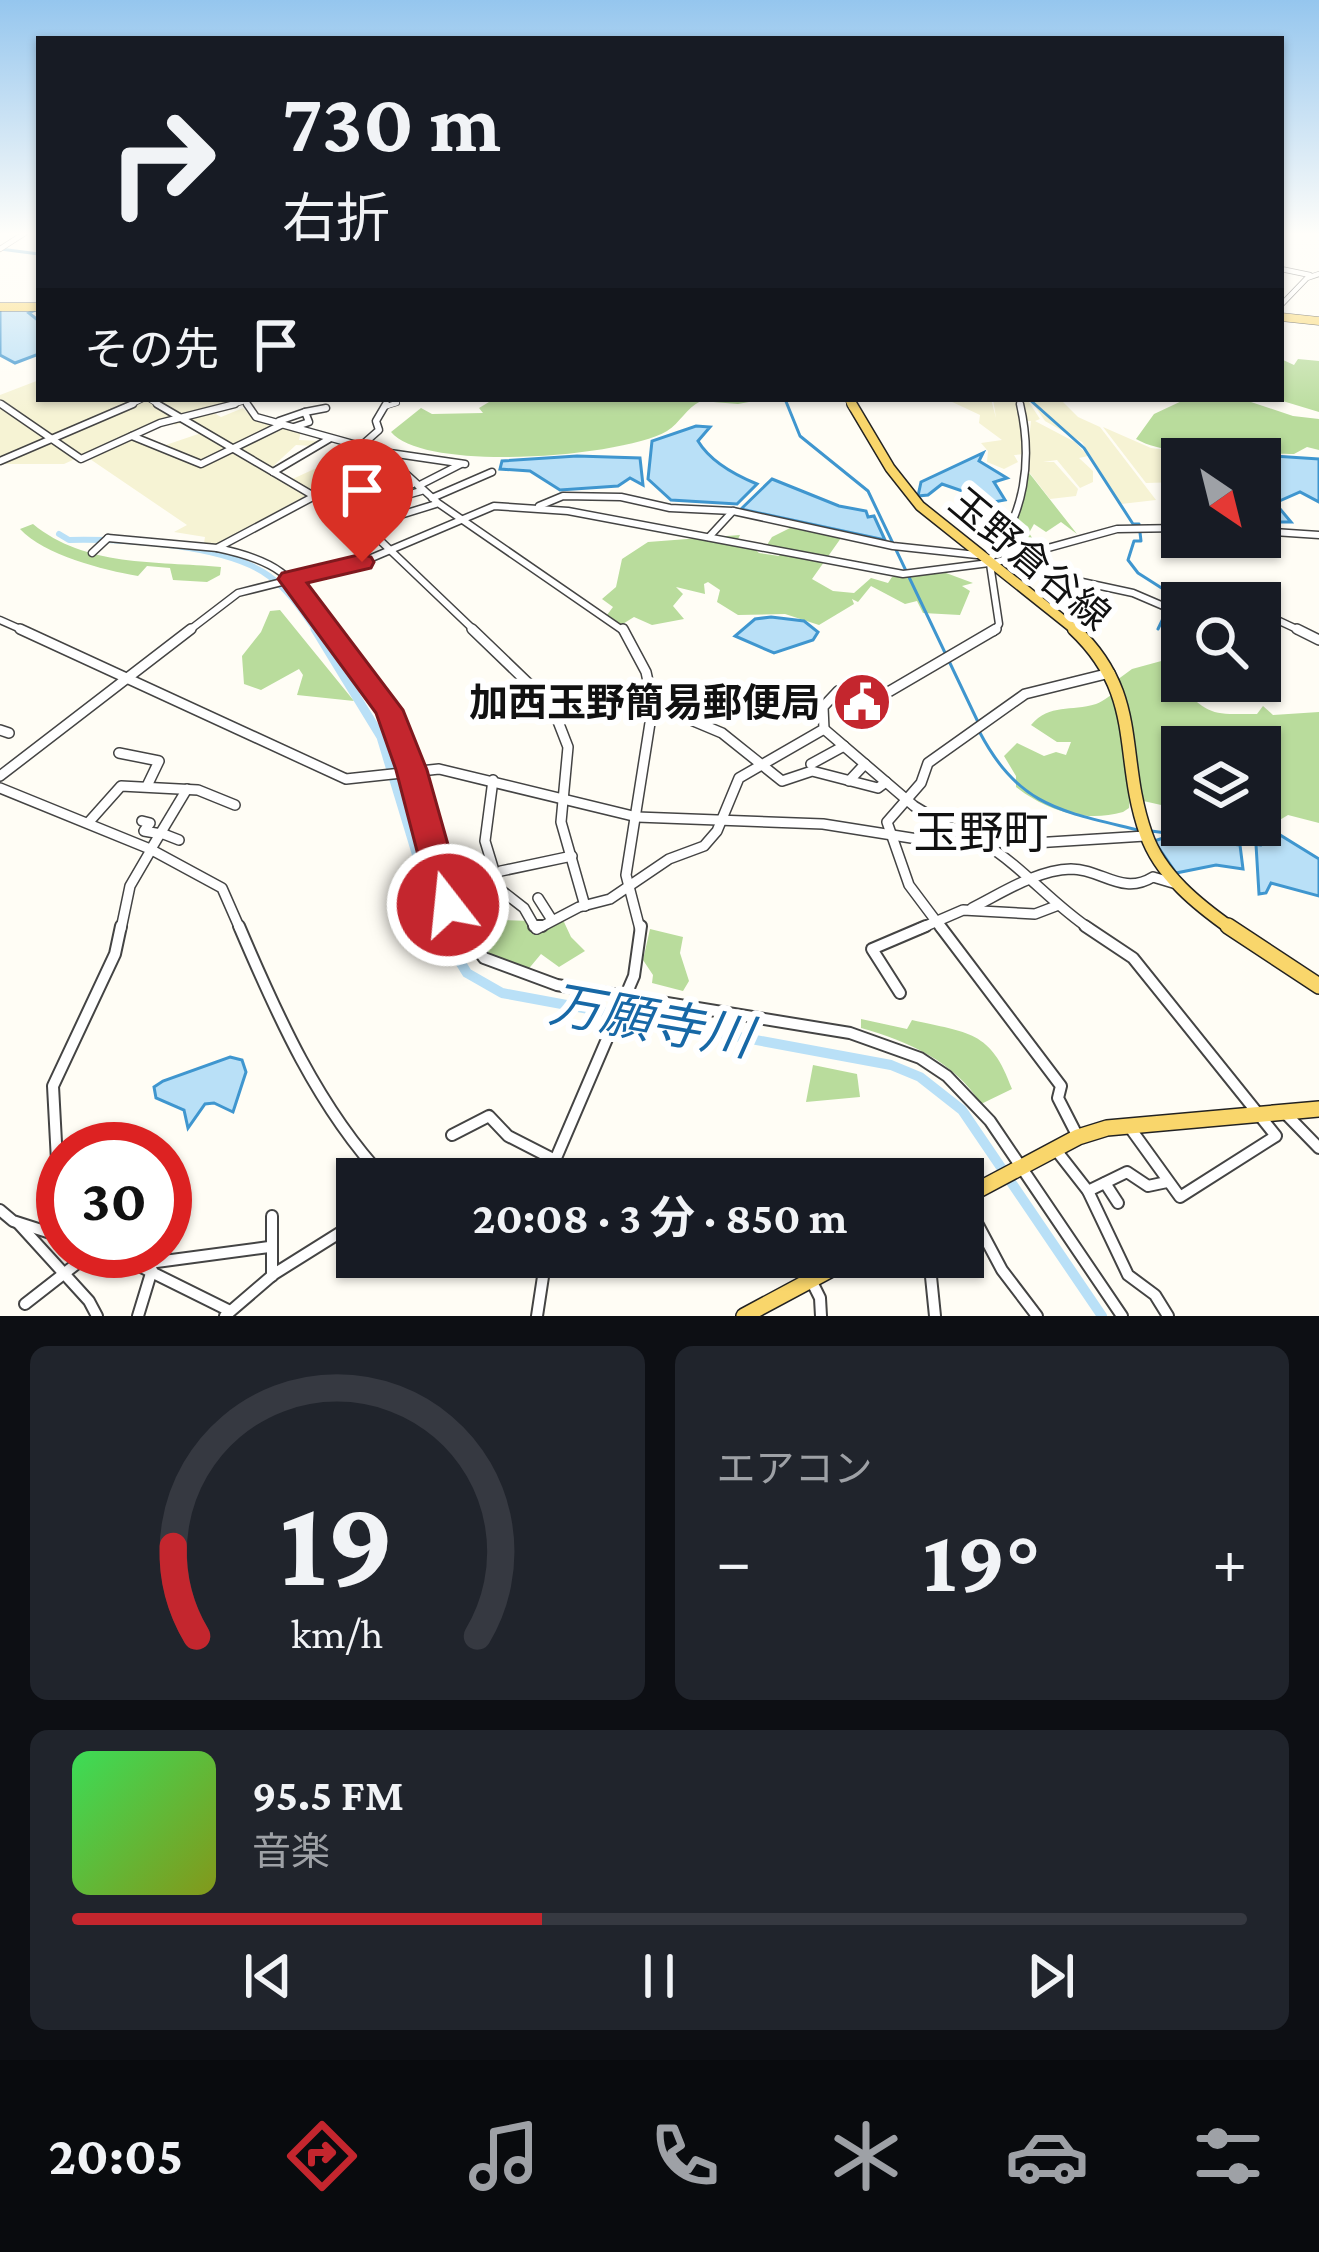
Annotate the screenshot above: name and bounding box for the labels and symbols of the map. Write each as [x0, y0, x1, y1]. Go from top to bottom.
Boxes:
north arrow [1161, 438, 1281, 558]
pin [311, 439, 413, 562]
street label: 玉野倉谷線 [941, 480, 1119, 638]
public building icon: 加西玉野簡易郵便局 [831, 671, 893, 733]
place label: 加西玉野簡易郵便局 [469, 681, 820, 724]
district label: 玉野町 [913, 808, 1049, 858]
position arrow [385, 842, 511, 968]
water label: 万願寺川 [546, 975, 761, 1068]
speed limit sign: 30 [36, 1122, 192, 1278]

